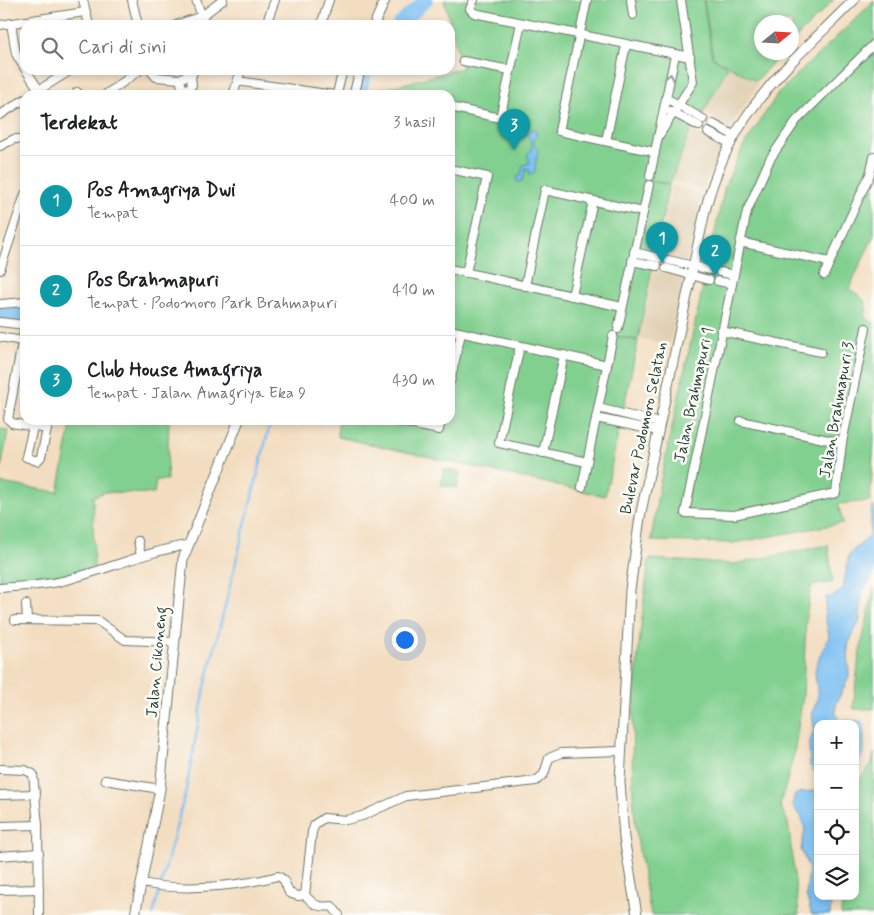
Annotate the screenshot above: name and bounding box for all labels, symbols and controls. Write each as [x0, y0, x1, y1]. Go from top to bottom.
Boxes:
north arrow [754, 15, 799, 60]
search box [20, 20, 455, 75]
icon: search [38, 34, 66, 62]
text: Cari di sini [78, 35, 166, 60]
one-way arrow [664, 73, 675, 82]
text: Terdekat [40, 109, 118, 137]
pin: 3 [498, 109, 530, 150]
text: 3 hasil [393, 112, 435, 133]
text: Pos Amagriya Dwi [87, 178, 235, 203]
text: 1 [52, 190, 60, 211]
text: 400 m [390, 190, 435, 211]
text: Tempat [87, 203, 139, 224]
pin: 1 [646, 222, 678, 263]
pin: 2 [699, 235, 731, 276]
text: Pos Brahmapuri [87, 268, 219, 293]
text: 2 [52, 280, 60, 301]
text: 410 m [392, 280, 435, 301]
text: Tempat · Podomoro Park Brahmapuri [87, 293, 337, 314]
street label: Jalan Brahmapuri 1 [669, 326, 719, 464]
street label: Bulevar Podomoro Selatan [615, 340, 673, 516]
street label: Jalan Brahmapuri 3 [815, 340, 859, 480]
text: Club House Amagriya [87, 358, 262, 383]
text: 3 [52, 370, 60, 391]
text: 430 m [392, 370, 435, 391]
text: Tempat · Jalan Amagriya Eka 9 [87, 383, 306, 404]
street label: Jalan Cikoneng [142, 605, 173, 719]
your location [392, 627, 418, 653]
map controls [814, 720, 859, 900]
button: + [814, 720, 859, 765]
button: − [814, 765, 859, 810]
button: locate [814, 810, 859, 855]
button: layers [814, 855, 859, 900]

